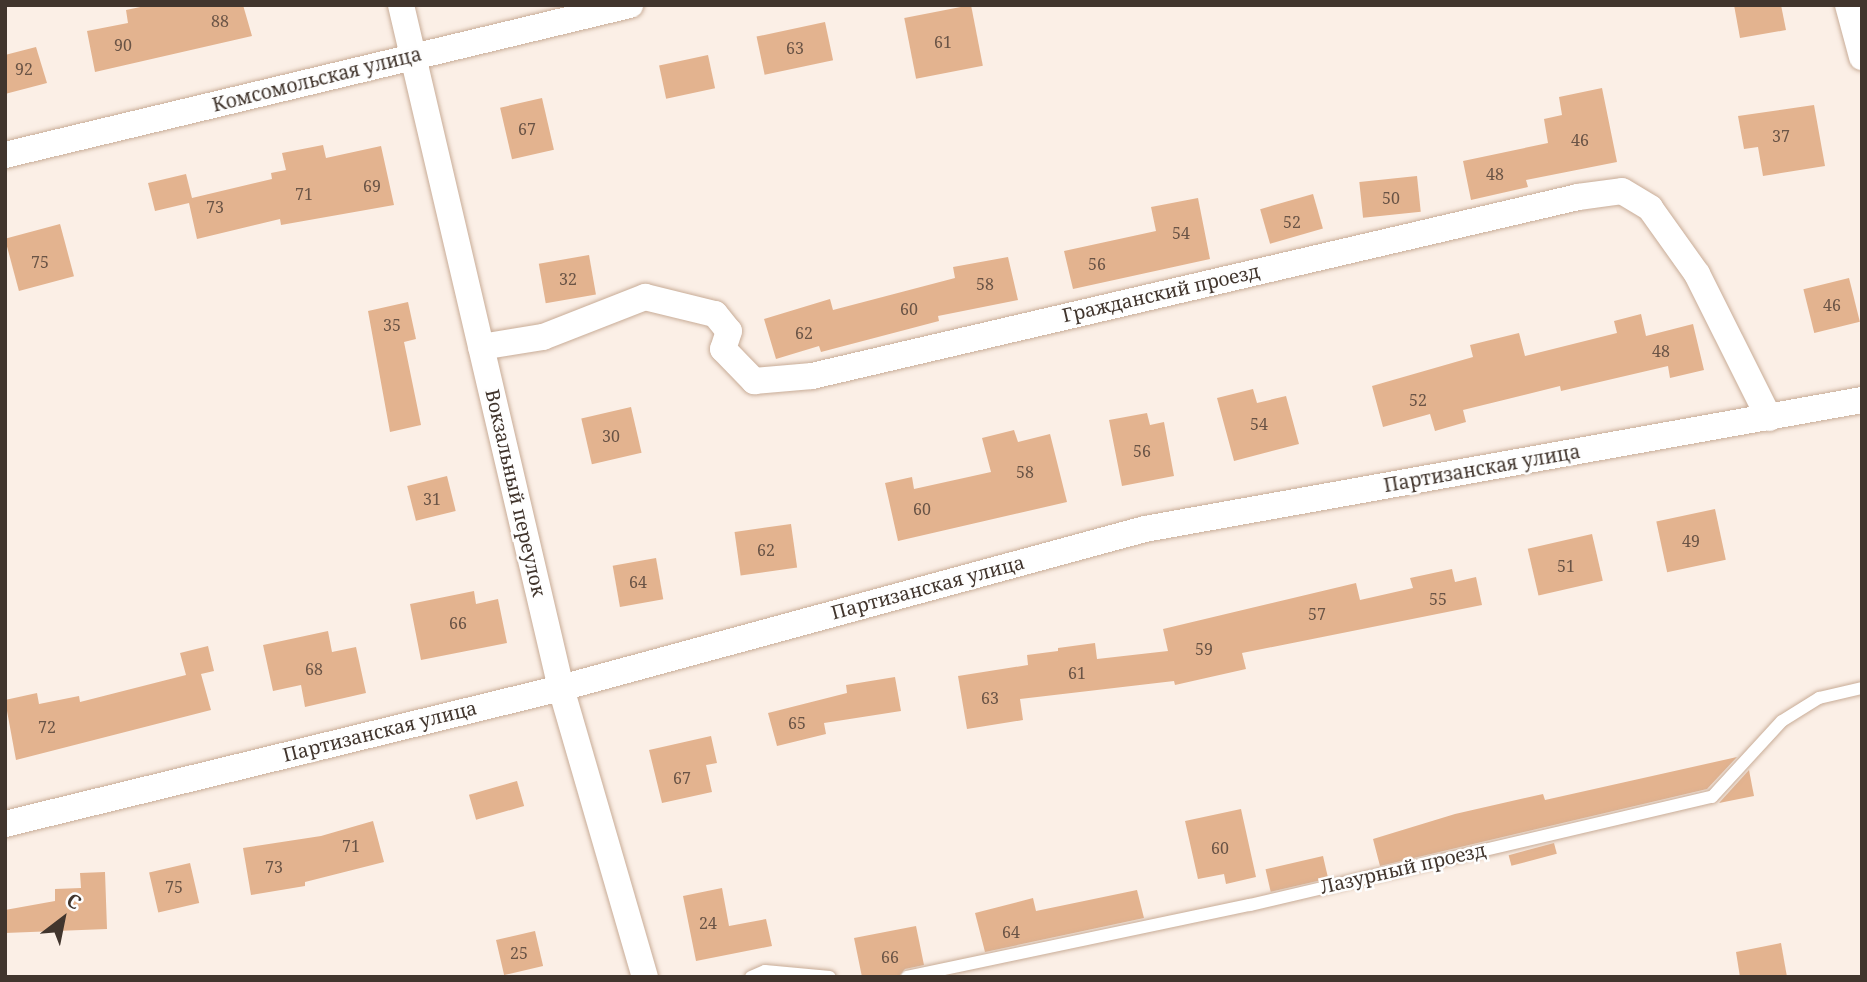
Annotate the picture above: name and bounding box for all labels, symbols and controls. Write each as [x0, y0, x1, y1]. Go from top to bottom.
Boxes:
house number: 88 [211, 11, 229, 31]
house number: 61 [934, 32, 952, 52]
house number: 90 [114, 35, 132, 55]
house number: 63 [786, 38, 804, 58]
street label: Комсомольская улица [210, 43, 424, 117]
house number: 92 [15, 59, 33, 79]
house number: 67 [518, 119, 536, 139]
house number: 37 [1772, 126, 1790, 146]
house number: 46 [1571, 130, 1589, 150]
house number: 48 [1486, 164, 1504, 184]
house number: 69 [363, 176, 381, 196]
house number: 71 [295, 184, 313, 204]
house number: 50 [1382, 188, 1400, 208]
house number: 73 [206, 197, 224, 217]
house number: 52 [1283, 212, 1301, 232]
house number: 54 [1172, 223, 1190, 243]
house number: 75 [31, 252, 49, 272]
house number: 56 [1088, 254, 1106, 274]
street label: Гражданский проезд [1060, 260, 1262, 328]
house number: 32 [559, 269, 577, 289]
house number: 58 [976, 274, 994, 294]
house number: 46 [1823, 295, 1841, 315]
house number: 60 [900, 299, 918, 319]
house number: 35 [383, 315, 401, 335]
house number: 62 [795, 323, 813, 343]
house number: 48 [1652, 341, 1670, 361]
street label: Вокзальный переулок [480, 387, 550, 599]
house number: 52 [1409, 390, 1427, 410]
house number: 54 [1250, 414, 1268, 434]
house number: 30 [602, 426, 620, 446]
street label: Партизанская улица [1382, 440, 1582, 498]
house number: 56 [1133, 441, 1151, 461]
house number: 58 [1016, 462, 1034, 482]
house number: 31 [423, 489, 441, 509]
house number: 60 [913, 499, 931, 519]
house number: 49 [1682, 531, 1700, 551]
house number: 62 [757, 540, 775, 560]
street label: Партизанская улица [829, 551, 1027, 625]
house number: 51 [1557, 556, 1575, 576]
house number: 64 [629, 572, 647, 592]
house number: 55 [1429, 589, 1447, 609]
house number: 57 [1308, 604, 1326, 624]
house number: 66 [449, 613, 467, 633]
house number: 59 [1195, 639, 1213, 659]
house number: 68 [305, 659, 323, 679]
house number: 61 [1068, 663, 1086, 683]
house number: 63 [981, 688, 999, 708]
street label: Партизанская улица [281, 697, 479, 767]
house number: 65 [788, 713, 806, 733]
house number: 72 [38, 717, 56, 737]
house number: 67 [673, 768, 691, 788]
house number: 71 [342, 836, 360, 856]
house number: 60 [1211, 838, 1229, 858]
street label: Лазурный проезд [1318, 839, 1488, 899]
house number: 73 [265, 857, 283, 877]
house number: 75 [165, 877, 183, 897]
north arrow [28, 884, 98, 954]
text: С [62, 887, 86, 916]
house number: 24 [699, 913, 717, 933]
house number: 64 [1002, 922, 1020, 942]
house number: 25 [510, 943, 528, 963]
house number: 66 [881, 947, 899, 967]

